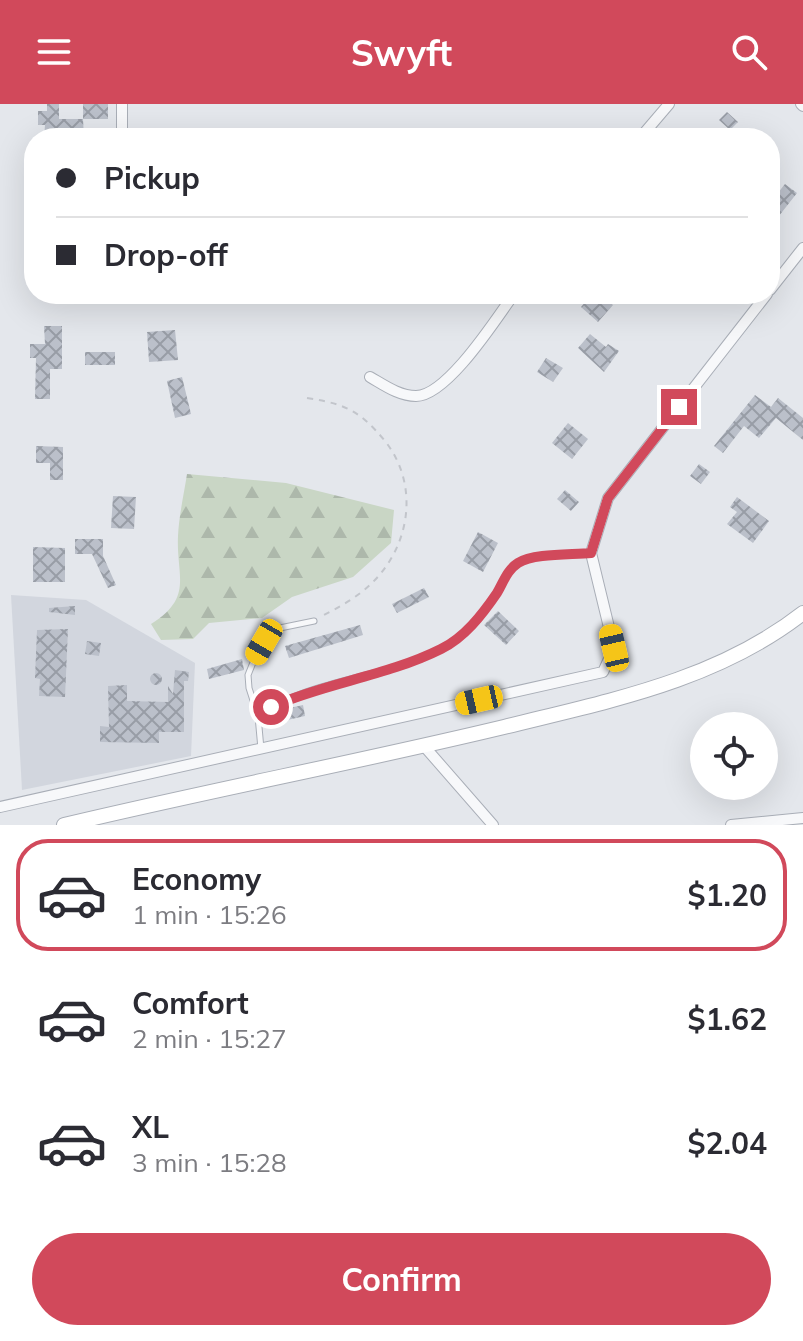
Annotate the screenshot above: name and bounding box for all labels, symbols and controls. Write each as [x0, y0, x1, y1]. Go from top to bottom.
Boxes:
icon: menu [32, 30, 76, 74]
text: Swyft [351, 30, 452, 75]
icon: search [727, 30, 771, 74]
text: Pickup [104, 159, 200, 197]
text: Drop-off [104, 236, 228, 274]
route end [661, 389, 697, 425]
car [242, 615, 286, 669]
car [597, 622, 631, 674]
car [453, 683, 505, 717]
route start [253, 689, 289, 725]
map controls [690, 712, 778, 800]
button: locate [690, 712, 778, 800]
icon: car [36, 859, 108, 931]
text: Economy [132, 860, 261, 898]
text: $1.20 [688, 876, 767, 914]
text: 1 min · 15:26 [132, 898, 287, 931]
icon: car [36, 983, 108, 1055]
text: Comfort [132, 984, 249, 1022]
text: $1.62 [688, 1000, 767, 1038]
text: 2 min · 15:27 [132, 1022, 287, 1055]
icon: car [36, 1107, 108, 1179]
text: XL [132, 1108, 169, 1146]
text: $2.04 [688, 1124, 767, 1162]
text: 3 min · 15:28 [132, 1146, 287, 1179]
button: Confirm [32, 1233, 771, 1325]

